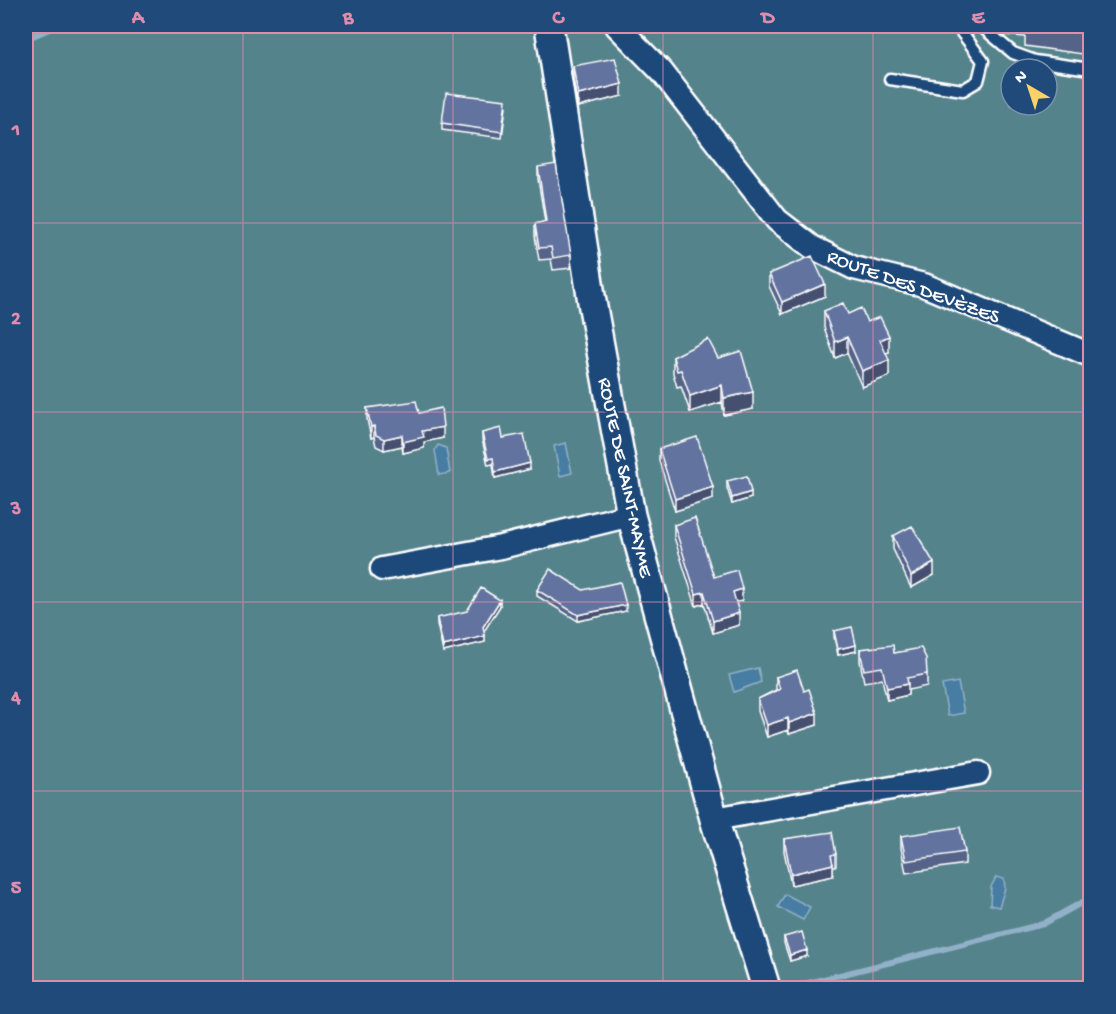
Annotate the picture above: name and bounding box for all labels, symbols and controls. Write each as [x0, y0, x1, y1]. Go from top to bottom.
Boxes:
text: A [131, 8, 146, 31]
text: B [342, 8, 354, 31]
text: C [552, 8, 566, 31]
text: D [759, 8, 775, 31]
text: E [972, 8, 986, 31]
north arrow [999, 57, 1059, 117]
text: N [1012, 67, 1032, 89]
text: 1 [11, 120, 20, 143]
street label: ROUTE DES DEVÈZES [823, 245, 1003, 331]
text: 2 [11, 309, 21, 332]
street label: ROUTE DE SAINT-MAYME [591, 376, 656, 581]
text: 3 [10, 499, 21, 522]
text: 4 [10, 688, 21, 711]
text: 5 [11, 878, 22, 901]

